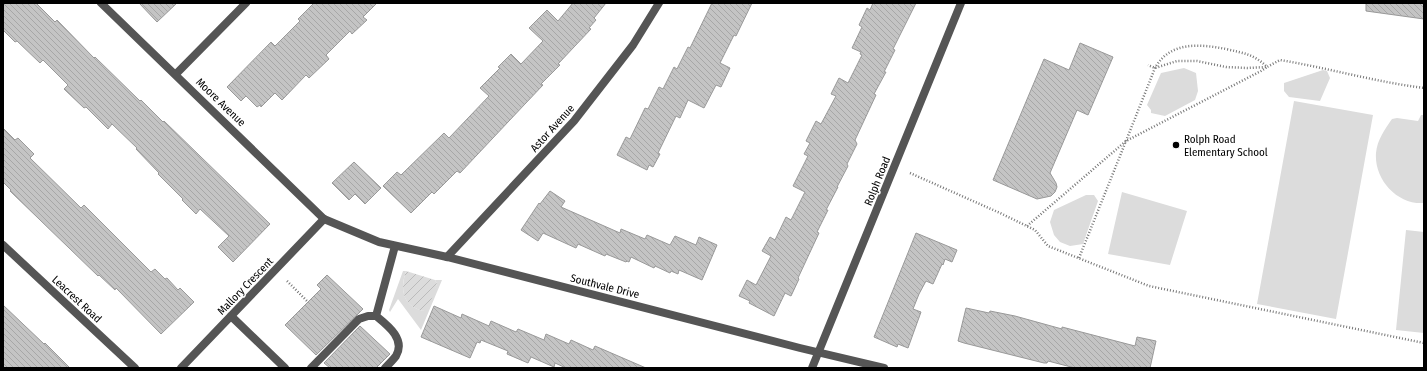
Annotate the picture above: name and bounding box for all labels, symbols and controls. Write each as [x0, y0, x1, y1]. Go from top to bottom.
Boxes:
street label: Moore Avenue [193, 75, 248, 129]
street label: Astor Avenue [528, 102, 577, 155]
place label: Rolph Road Elementary School [1184, 133, 1268, 159]
marker: Rolph Road Elementary School [1171, 140, 1181, 150]
street label: Rolph Road [862, 155, 893, 208]
street label: Mallory Crescent [215, 255, 276, 318]
street label: Southvale Drive [569, 272, 641, 301]
street label: Leacrest Road [49, 273, 104, 326]

